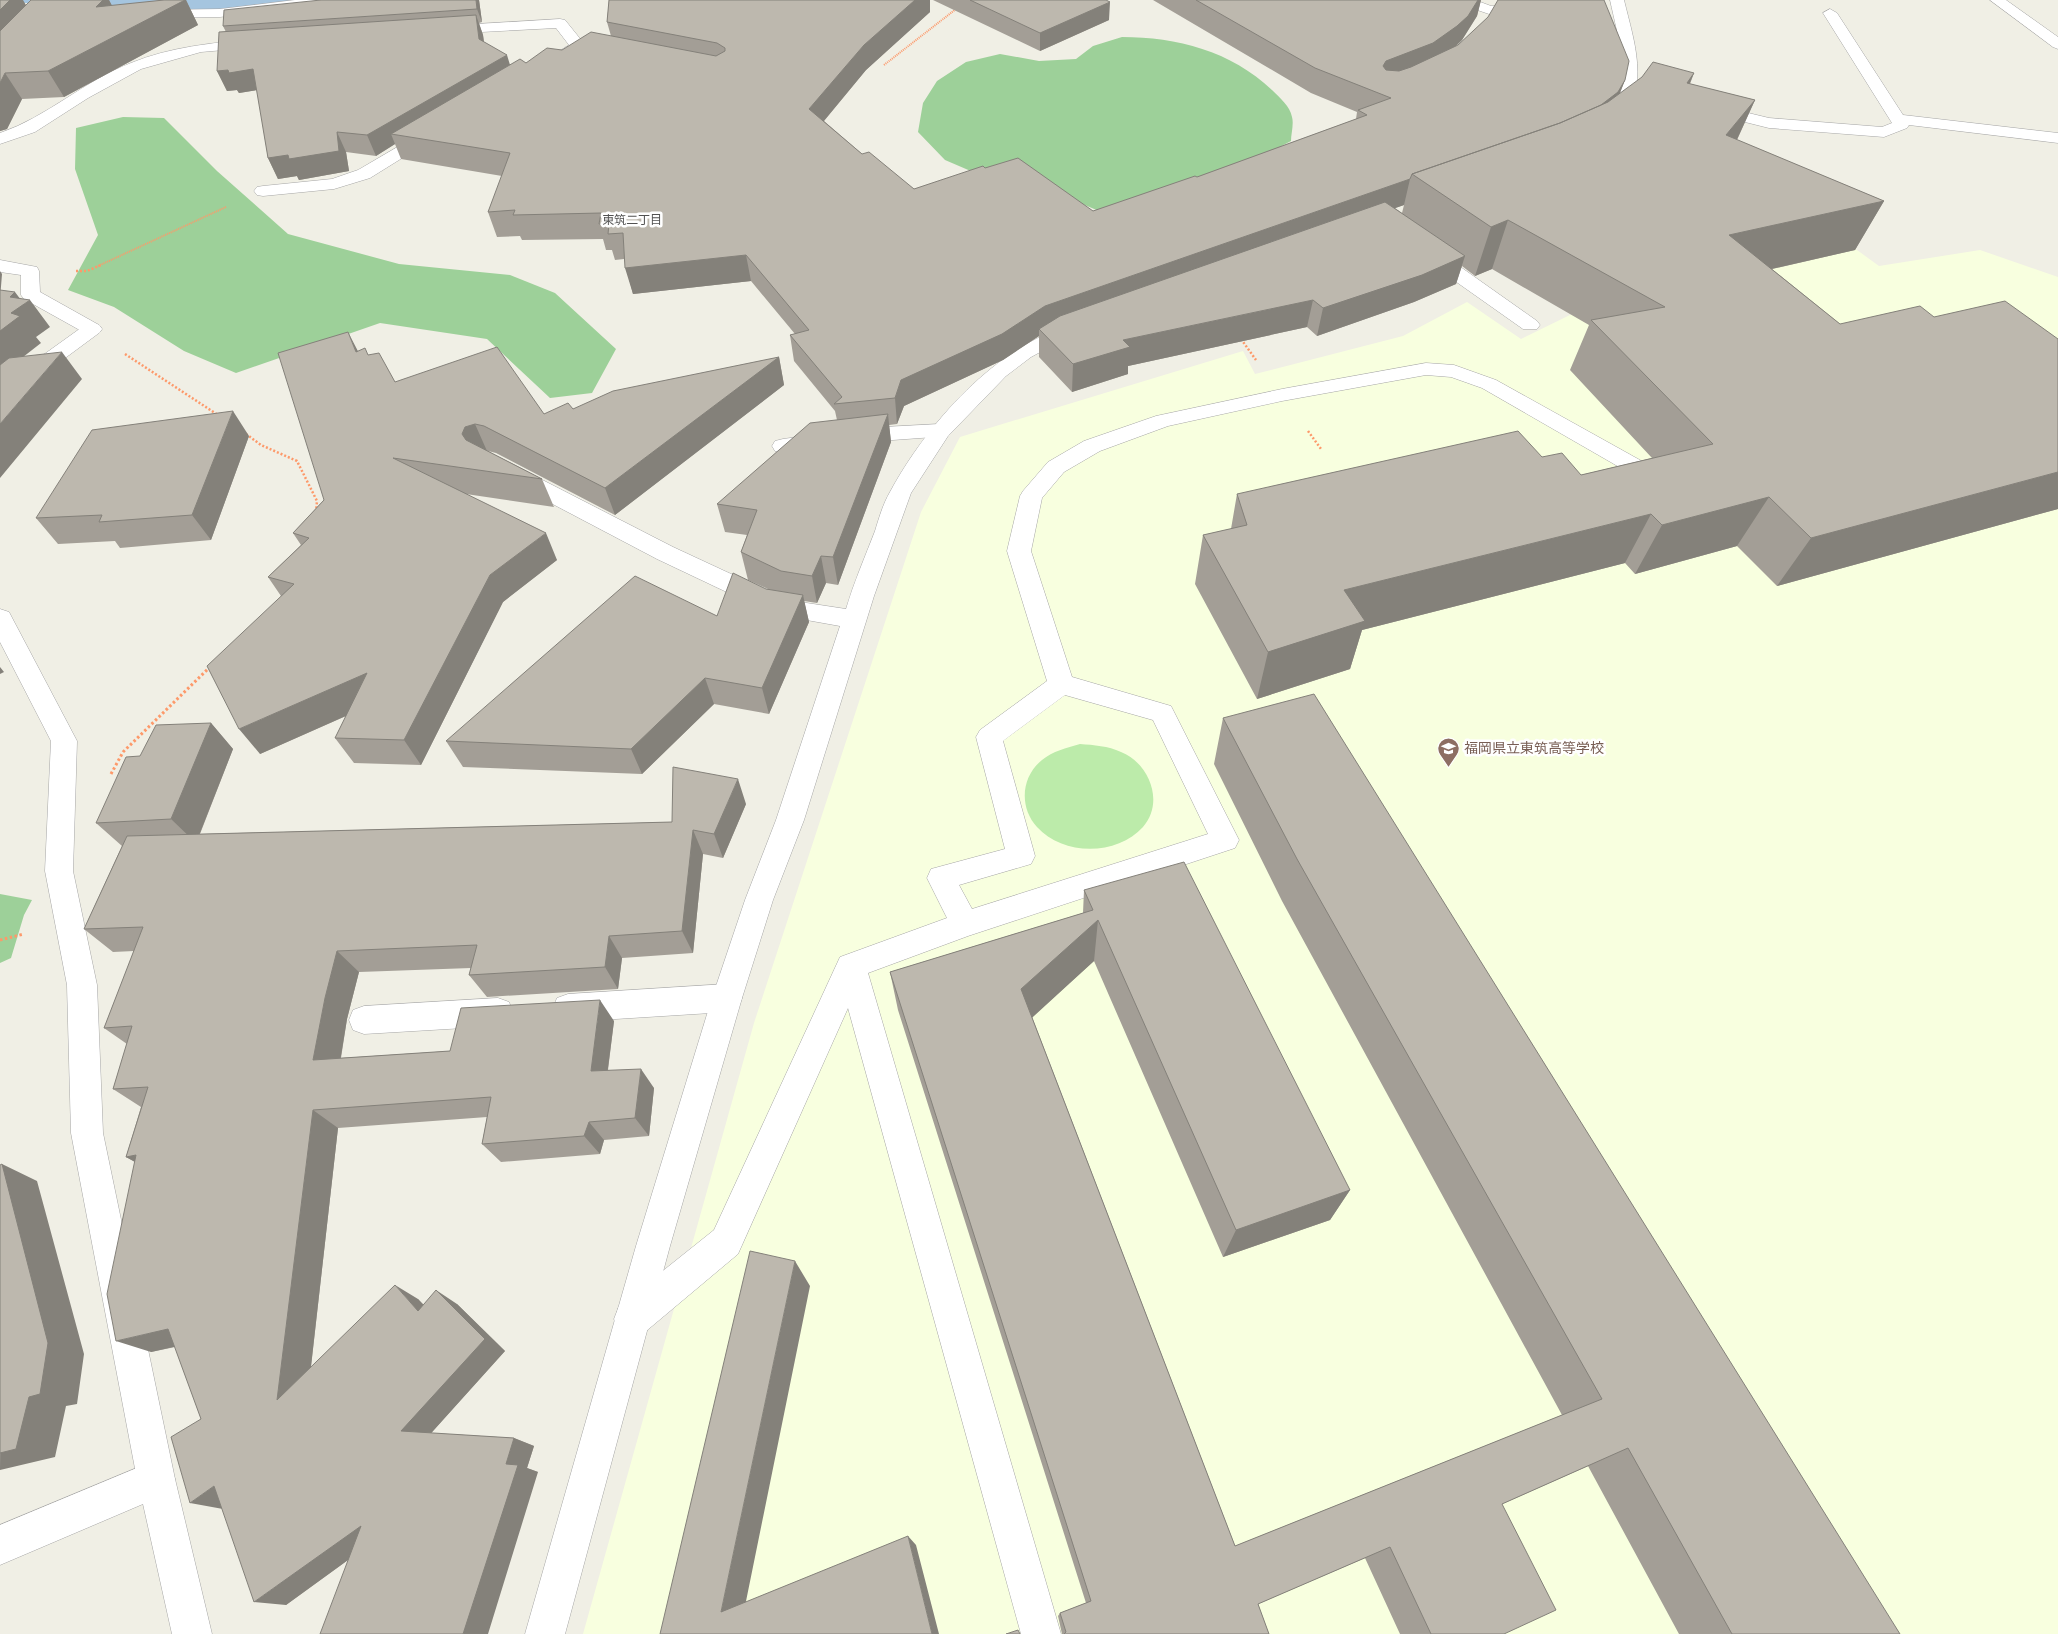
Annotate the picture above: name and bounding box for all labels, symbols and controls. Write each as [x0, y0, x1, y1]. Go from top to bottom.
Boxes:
district label: 東筑二丁目 [602, 213, 662, 227]
school or university icon: 福岡県立東筑高等学校 [1436, 736, 1460, 767]
place label: 福岡県立東筑高等学校 [1464, 740, 1604, 756]

